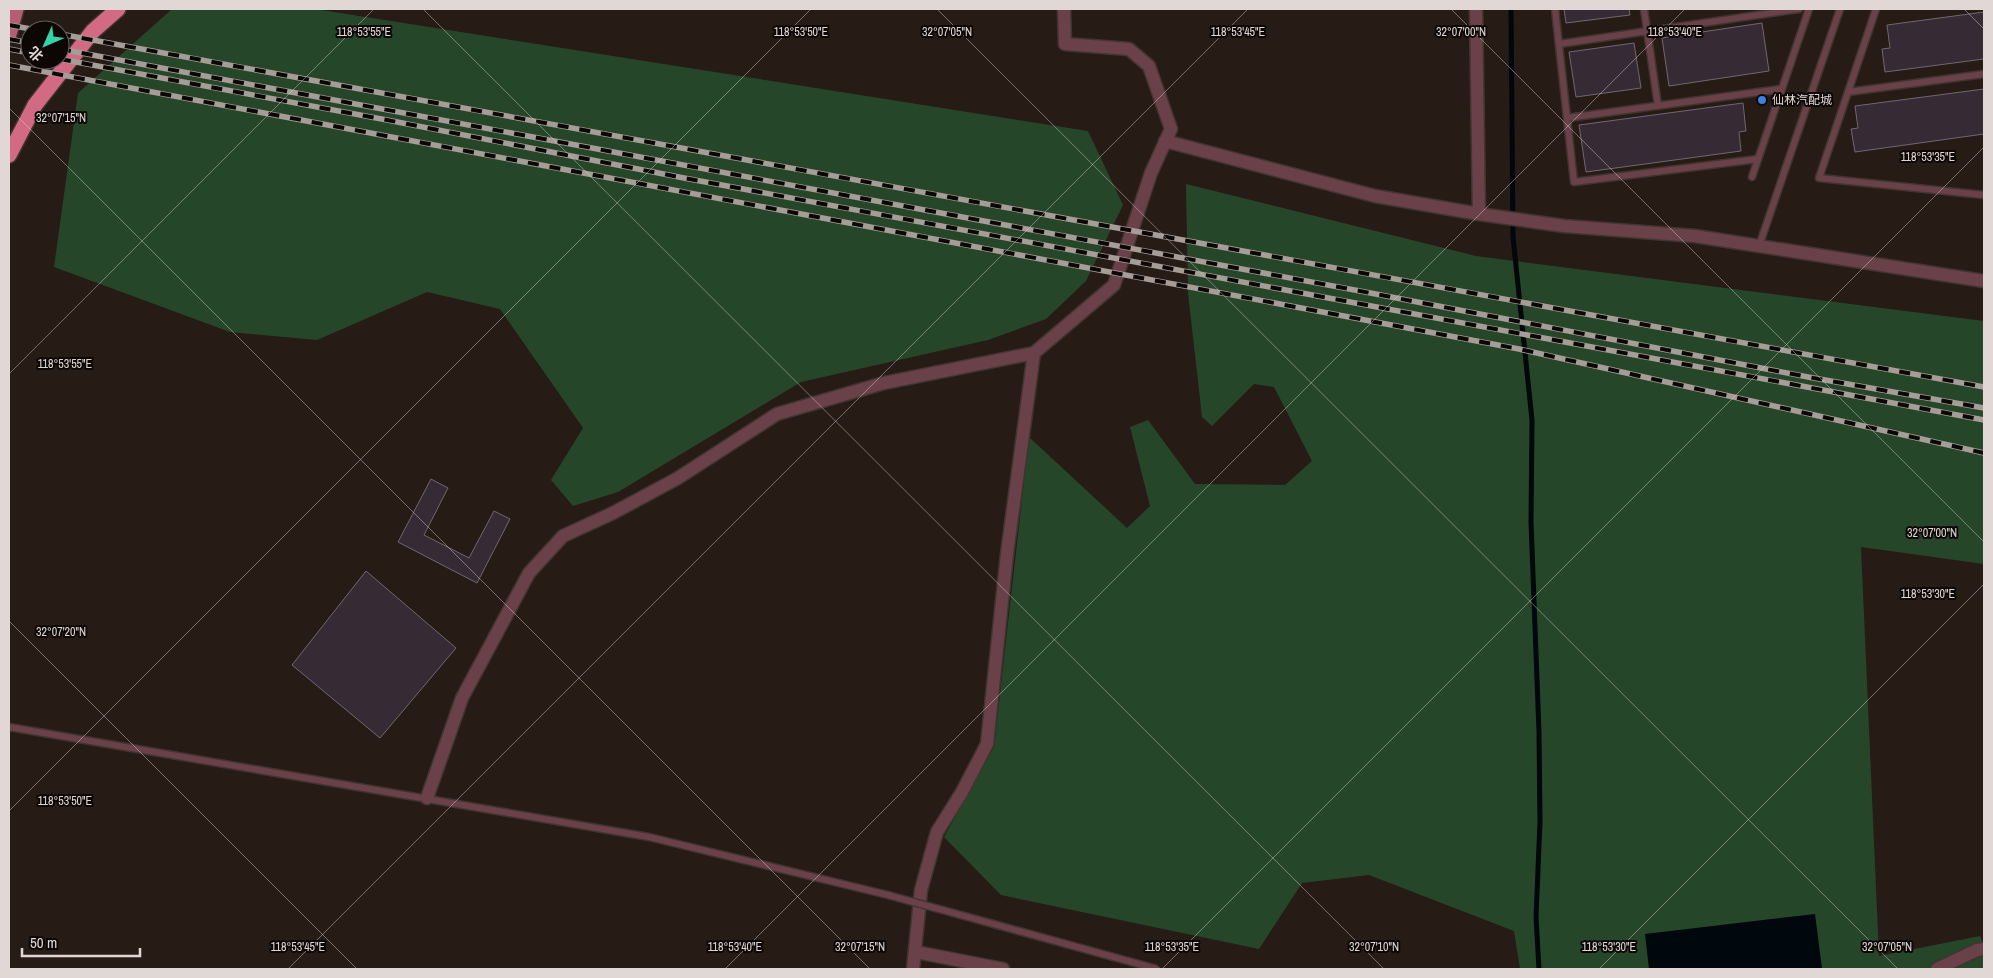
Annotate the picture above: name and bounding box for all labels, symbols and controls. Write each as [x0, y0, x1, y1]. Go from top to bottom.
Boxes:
north arrow [20, 20, 70, 70]
text: 118°53'55"E [337, 24, 391, 40]
text: 118°53'50"E [774, 24, 828, 40]
text: 32°07'05"N [922, 24, 972, 40]
text: 118°53'45"E [1211, 24, 1265, 40]
text: 32°07'00"N [1436, 24, 1486, 40]
text: 118°53'40"E [1648, 24, 1702, 40]
text: 北 [24, 43, 47, 66]
place label: 仙林汽配城 [1772, 92, 1832, 108]
marker: 仙林汽配城 [1756, 94, 1768, 106]
text: 32°07'15"N [36, 110, 86, 126]
text: 118°53'35"E [1901, 149, 1955, 165]
text: 118°53'55"E [38, 356, 92, 372]
text: 32°07'00"N [1907, 525, 1957, 541]
text: 118°53'30"E [1901, 586, 1955, 602]
text: 32°07'20"N [36, 624, 86, 640]
text: 118°53'50"E [38, 793, 92, 809]
scale bar [22, 926, 140, 958]
text: 50 m [30, 932, 57, 953]
text: 118°53'45"E [271, 939, 325, 955]
text: 118°53'40"E [708, 939, 762, 955]
text: 32°07'15"N [835, 939, 885, 955]
text: 118°53'35"E [1145, 939, 1199, 955]
text: 32°07'10"N [1349, 939, 1399, 955]
text: 118°53'30"E [1582, 939, 1636, 955]
text: 32°07'05"N [1862, 939, 1912, 955]

